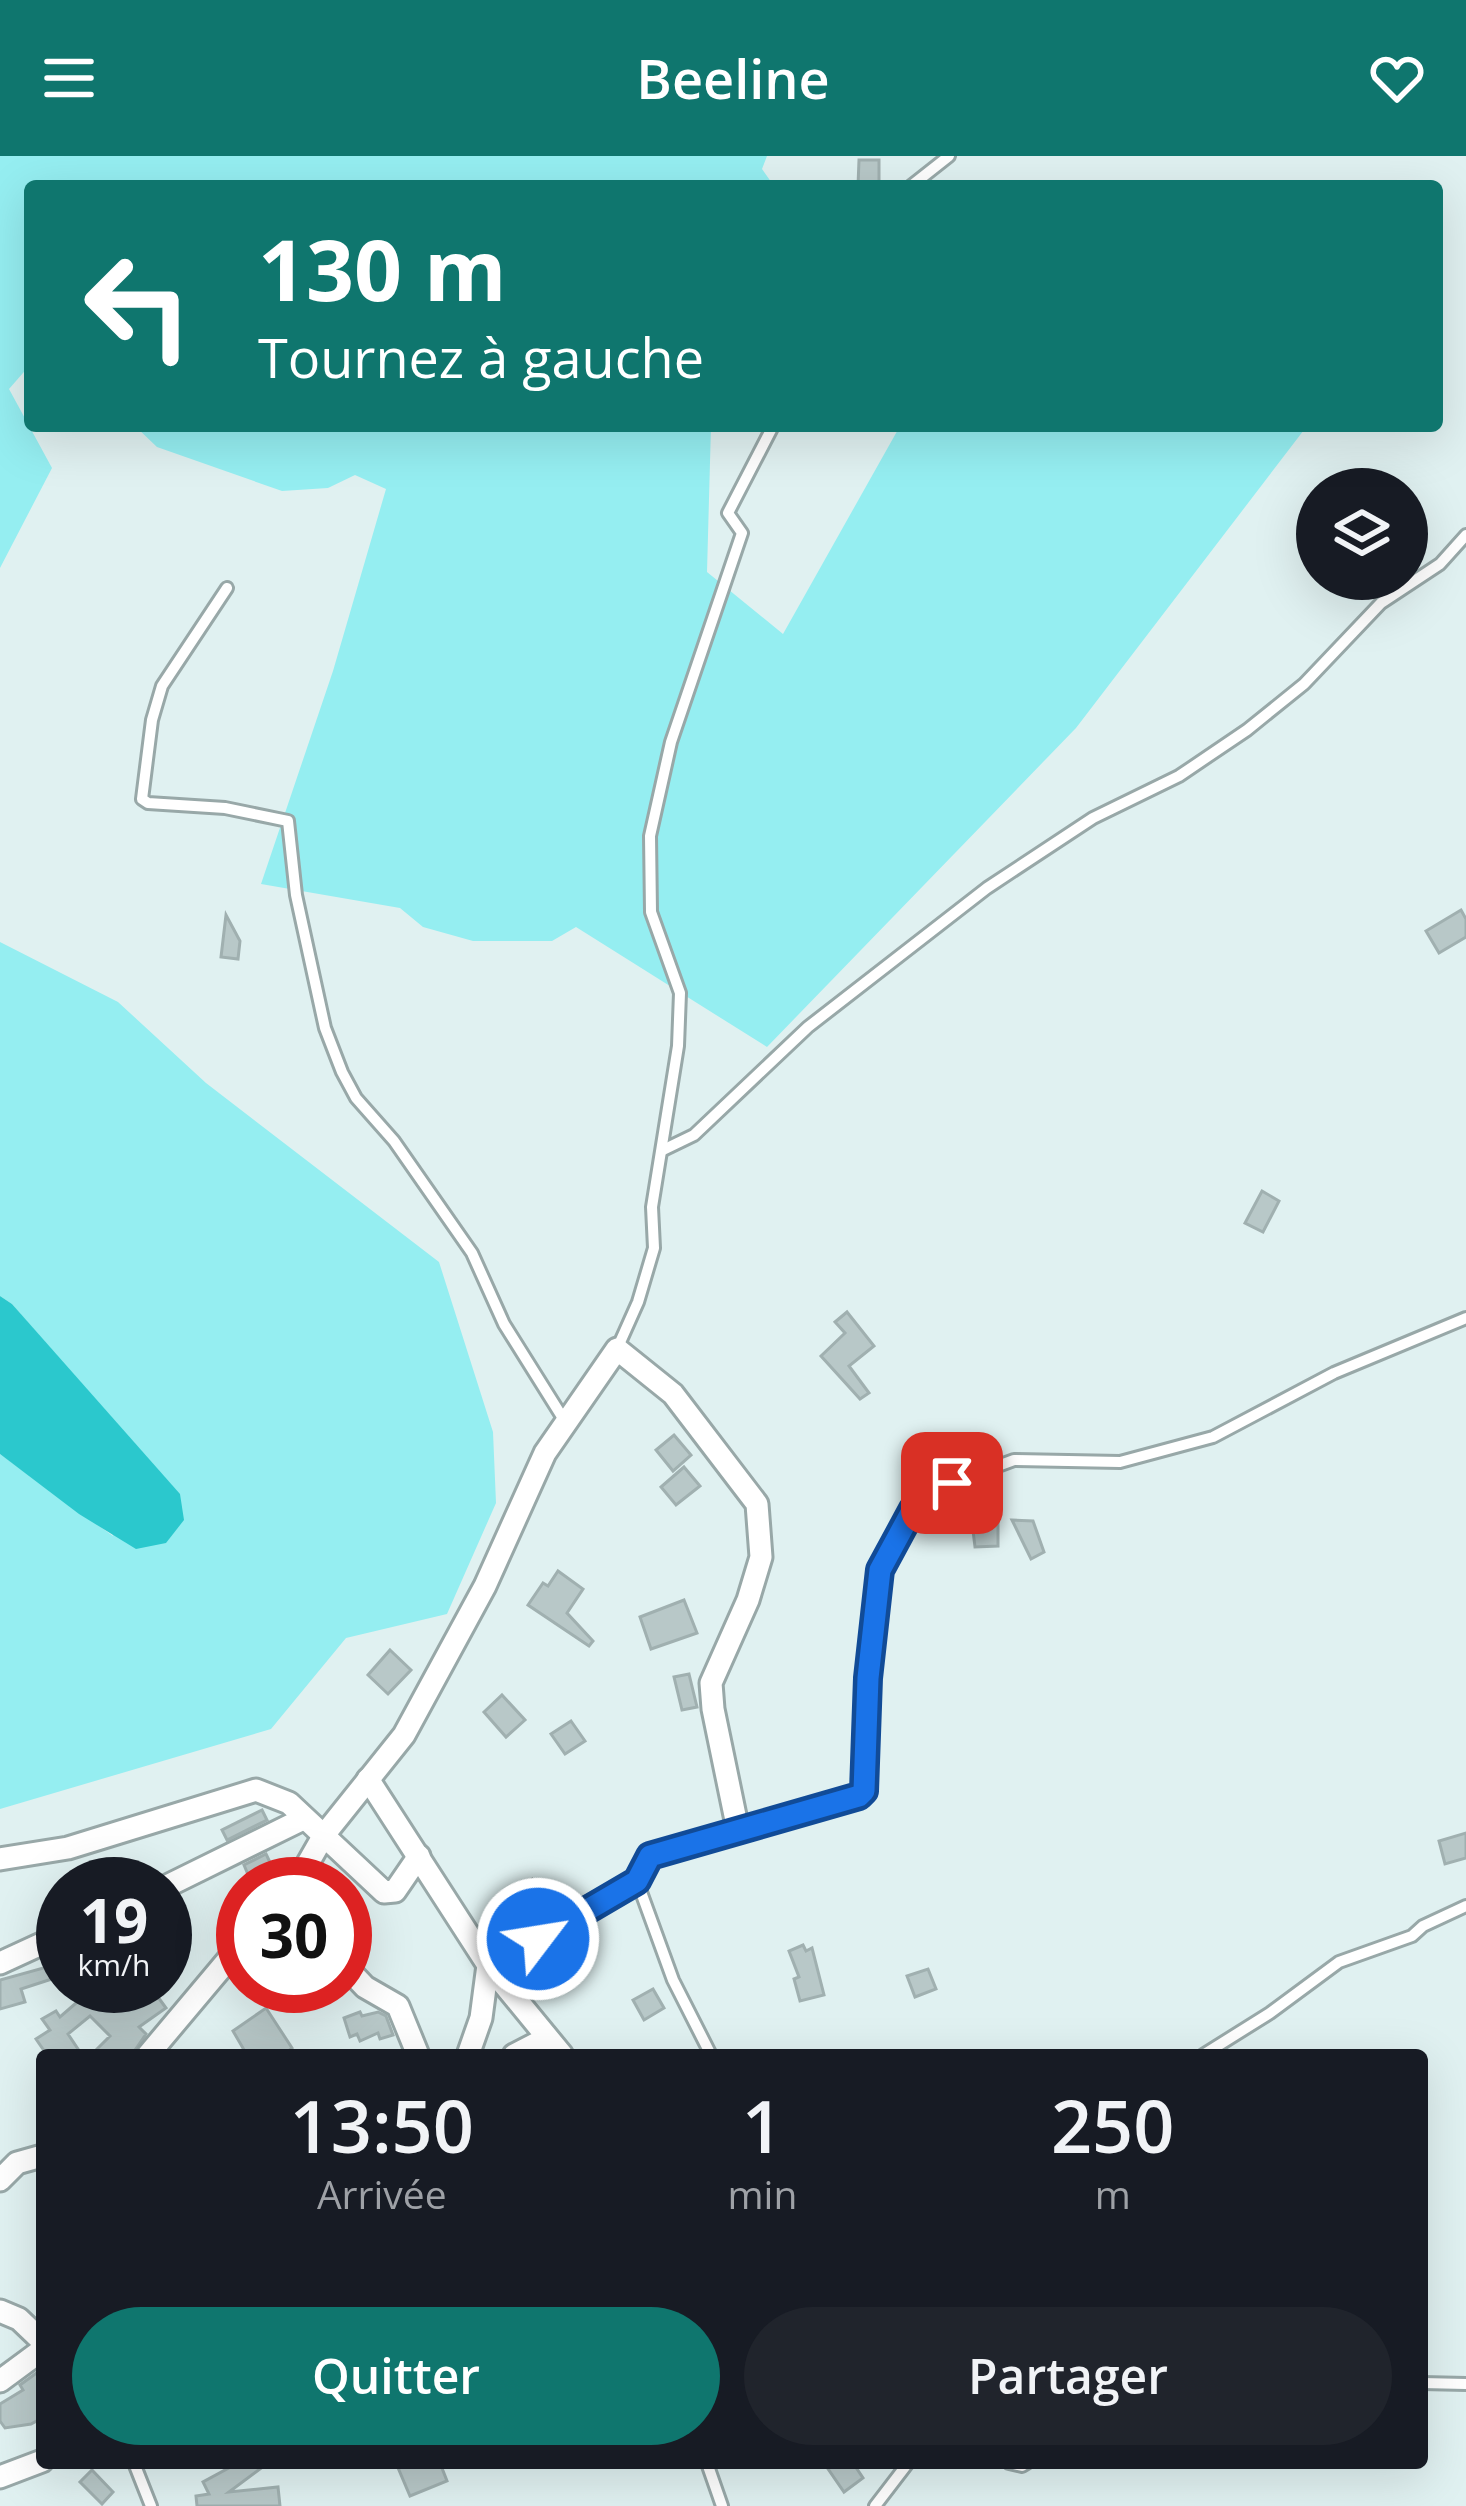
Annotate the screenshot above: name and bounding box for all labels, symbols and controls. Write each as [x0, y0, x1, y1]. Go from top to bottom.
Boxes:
text: Beeline [636, 41, 830, 115]
icon: menu [36, 45, 102, 111]
icon: heart [1364, 45, 1430, 111]
text: 130 m [258, 211, 506, 326]
icon: left [60, 228, 216, 384]
text: Tournez à gauche [258, 320, 704, 394]
map controls [1296, 468, 1428, 600]
button: layers [1296, 468, 1428, 600]
pin [901, 1432, 1003, 1534]
icon: arrive [919, 1450, 985, 1516]
speed limit sign: 30 [216, 1857, 372, 2013]
position arrow [475, 1876, 601, 2002]
text: 19 [80, 1879, 148, 1961]
text: km/h [78, 1944, 150, 1985]
text: 13:50 [290, 2076, 474, 2174]
text: 1 [742, 2076, 783, 2174]
text: 250 [1051, 2076, 1174, 2174]
text: Arrivée [317, 2167, 447, 2220]
text: min [728, 2167, 797, 2220]
text: m [1095, 2167, 1131, 2220]
button: Quitter [72, 2307, 720, 2445]
button: Partager [744, 2307, 1392, 2445]

